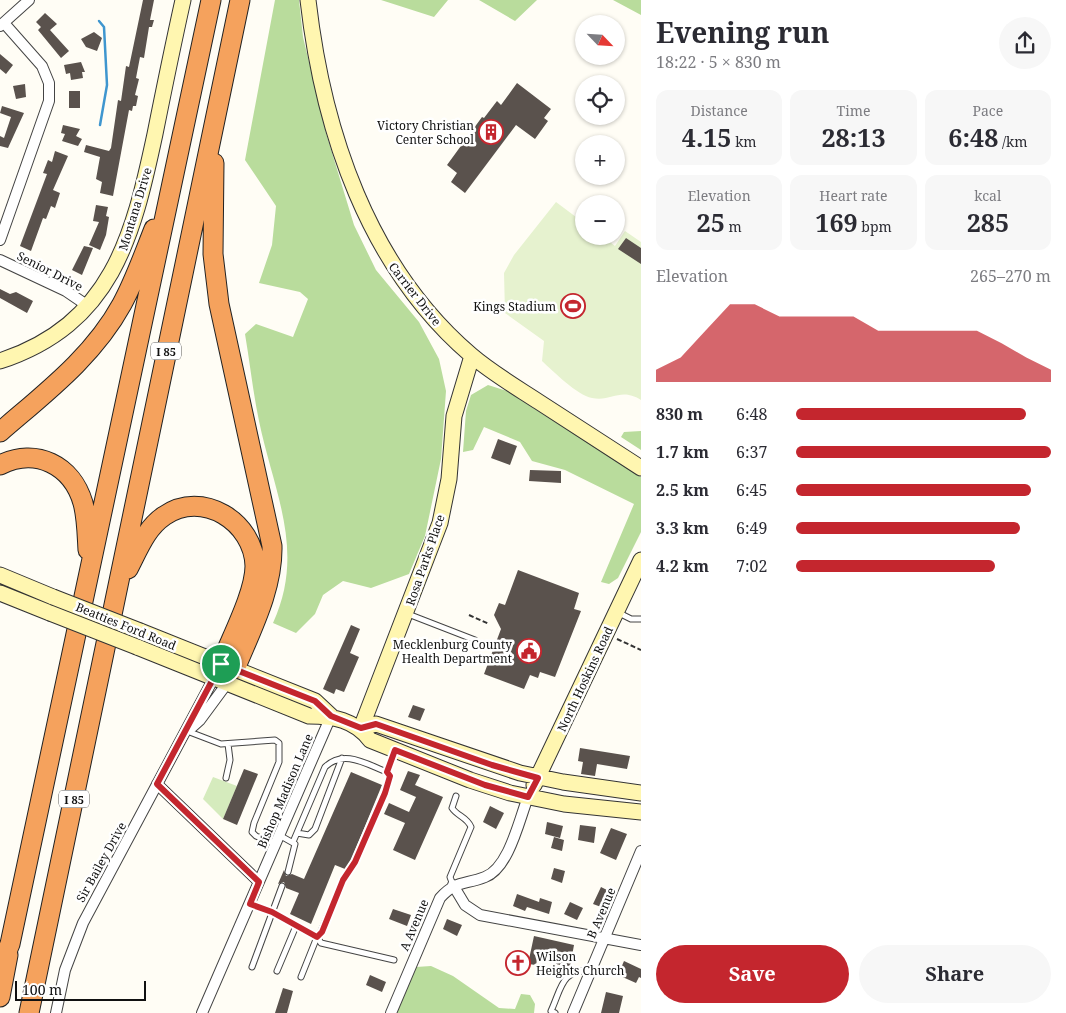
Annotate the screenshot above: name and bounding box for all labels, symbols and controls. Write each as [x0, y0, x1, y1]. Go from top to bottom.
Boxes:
text: Evening run [656, 13, 829, 51]
north arrow [575, 15, 625, 65]
map controls [575, 15, 625, 245]
button: share [999, 17, 1051, 69]
text: 18:22 · 5 × 830 m [656, 51, 781, 73]
button: locate [575, 75, 625, 125]
text: Distance [691, 101, 748, 120]
text: Time [837, 101, 870, 120]
text: Pace [972, 101, 1003, 120]
place label: Victory Christian Center School [377, 117, 474, 148]
building icon: Victory Christian Center School [478, 119, 504, 145]
text: 4.15 [682, 120, 732, 154]
text: 28:13 [821, 120, 886, 154]
text: 6:48 [948, 120, 998, 154]
text: km [732, 132, 757, 151]
text: /km [998, 132, 1027, 151]
button: + [575, 135, 625, 185]
street label: Montana Drive [114, 165, 156, 253]
text: Elevation [688, 186, 751, 205]
text: Heart rate [819, 186, 888, 205]
text: kcal [974, 186, 1001, 205]
button: − [575, 195, 625, 245]
text: 25 [697, 205, 725, 239]
text: 169 [815, 205, 858, 239]
text: 285 [967, 205, 1009, 239]
text: m [725, 217, 742, 236]
text: bpm [858, 217, 892, 236]
street label: Senior Drive [14, 247, 86, 295]
street label: Carrier Drive [385, 259, 445, 329]
text: Elevation [656, 265, 728, 287]
text: 265–270 m [970, 265, 1051, 287]
sports icon: Kings Stadium [560, 293, 586, 319]
place label: Kings Stadium [473, 298, 556, 315]
road number: I 85 [151, 342, 181, 360]
text: 830 m [656, 403, 703, 425]
text: 6:48 [736, 403, 767, 425]
text: 1.7 km [656, 441, 709, 463]
text: 6:37 [736, 441, 767, 463]
text: 2.5 km [656, 479, 709, 501]
text: 6:45 [736, 479, 767, 501]
street label: Rosa Parks Place [401, 512, 449, 608]
text: 3.3 km [656, 517, 709, 539]
text: 6:49 [736, 517, 767, 539]
text: 4.2 km [656, 555, 709, 577]
text: 7:02 [736, 555, 767, 577]
street label: Beatties Ford Road [73, 598, 179, 654]
street label: North Hoskins Road [553, 623, 617, 735]
place label: Mecklenburg County Health Department [393, 636, 512, 667]
public building icon: Mecklenburg County Health Department [516, 638, 542, 664]
pin [200, 643, 242, 685]
icon: arrive [207, 650, 235, 678]
street label: Bishop Madison Lane [253, 731, 317, 851]
road number: I 85 [59, 791, 89, 808]
street label: Sir Bailey Drive [72, 819, 130, 905]
street label: B Avenue [583, 885, 619, 941]
street label: A Avenue [396, 897, 432, 953]
button: Save [656, 945, 849, 1003]
button: Share [859, 945, 1051, 1003]
place label: Wilson Heights Church [536, 948, 625, 979]
church icon: Wilson Heights Church [505, 950, 531, 976]
scale bar [15, 978, 146, 1001]
text: 100 m [22, 980, 62, 999]

